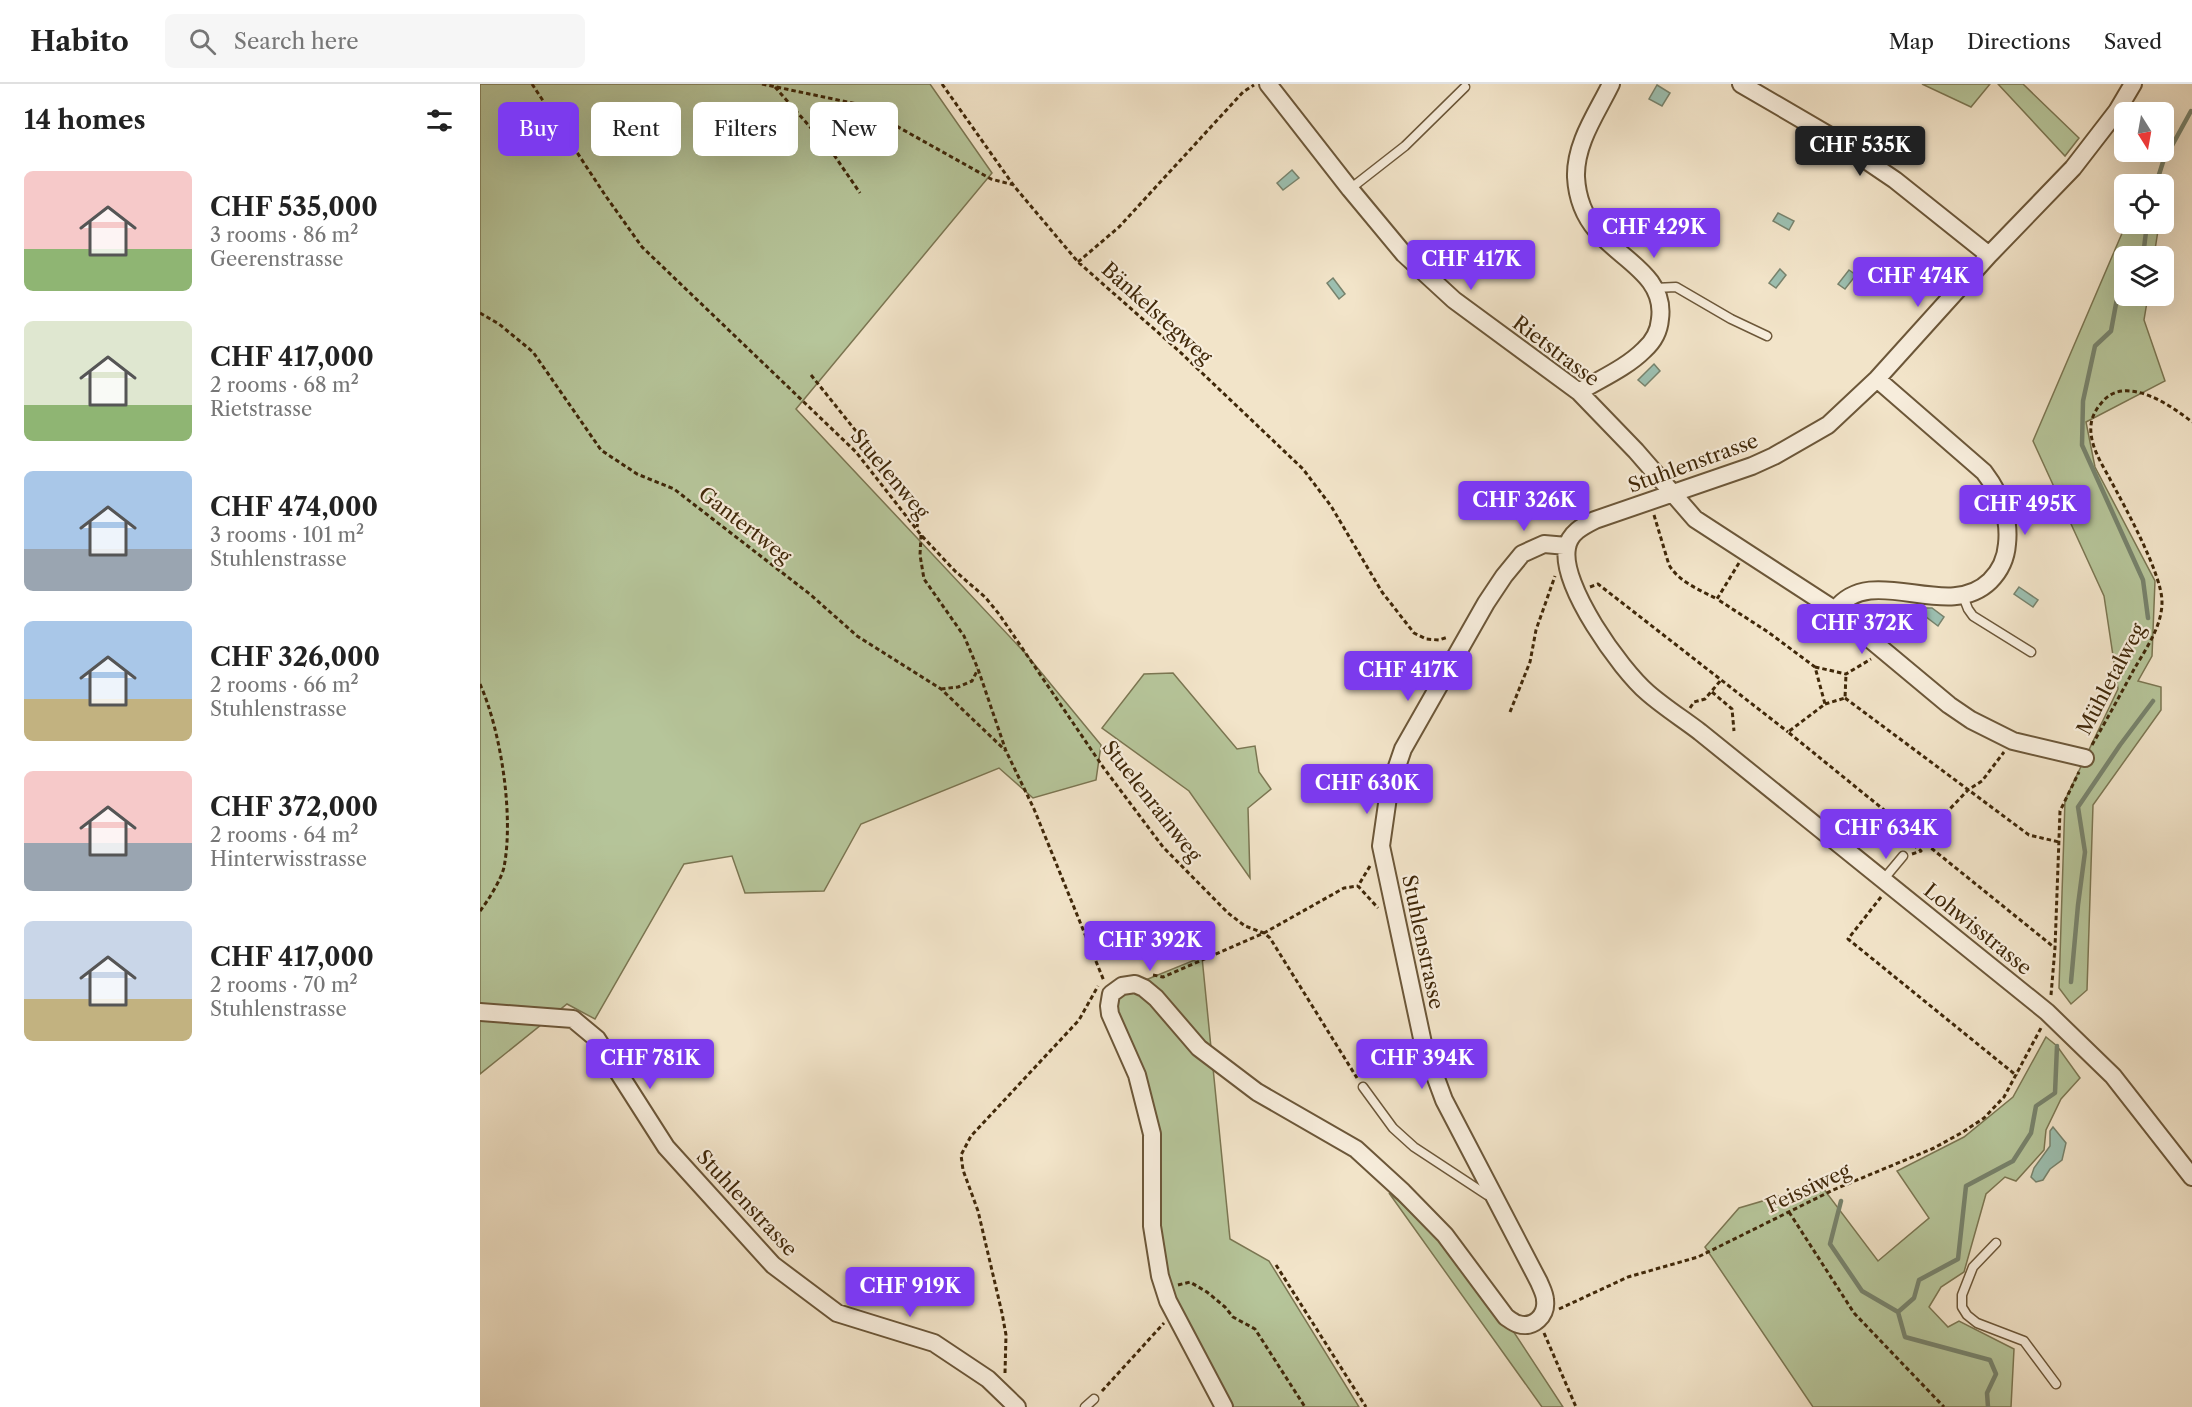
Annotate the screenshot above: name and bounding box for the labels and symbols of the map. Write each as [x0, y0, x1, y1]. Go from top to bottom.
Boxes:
north arrow [2114, 102, 2174, 162]
pin: CHF 535K [1798, 126, 1922, 177]
pin: CHF 429K [1592, 208, 1716, 259]
pin: CHF 417K [1409, 240, 1533, 291]
street label: Bänkelstegweg [1097, 257, 1217, 369]
pin: CHF 474K [1856, 257, 1980, 308]
street label: Rietstrasse [1508, 311, 1604, 391]
street label: Stuelenweg [846, 424, 935, 524]
street label: Stuhlenstrasse [1625, 428, 1761, 498]
street label: Gantertweg [694, 481, 796, 569]
pin: CHF 326K [1462, 481, 1586, 532]
pin: CHF 495K [1963, 485, 2087, 536]
pin: CHF 372K [1800, 604, 1924, 655]
street label: Mühletalweg [2072, 619, 2151, 739]
pin: CHF 417K [1346, 651, 1470, 702]
street label: Stuelenrainweg [1097, 736, 1207, 867]
pin: CHF 630K [1305, 764, 1429, 815]
pin: CHF 634K [1824, 809, 1948, 860]
street label: Stuhlenstrasse [1397, 873, 1449, 1011]
street label: Lohwisstrasse [1919, 878, 2037, 980]
pin: CHF 392K [1088, 921, 1212, 972]
pin: CHF 781K [588, 1039, 712, 1090]
pin: CHF 394K [1360, 1039, 1484, 1090]
street label: Stuhlenstrasse [692, 1145, 802, 1261]
street label: Feissiweg [1762, 1158, 1854, 1218]
pin: CHF 919K [848, 1267, 972, 1318]

